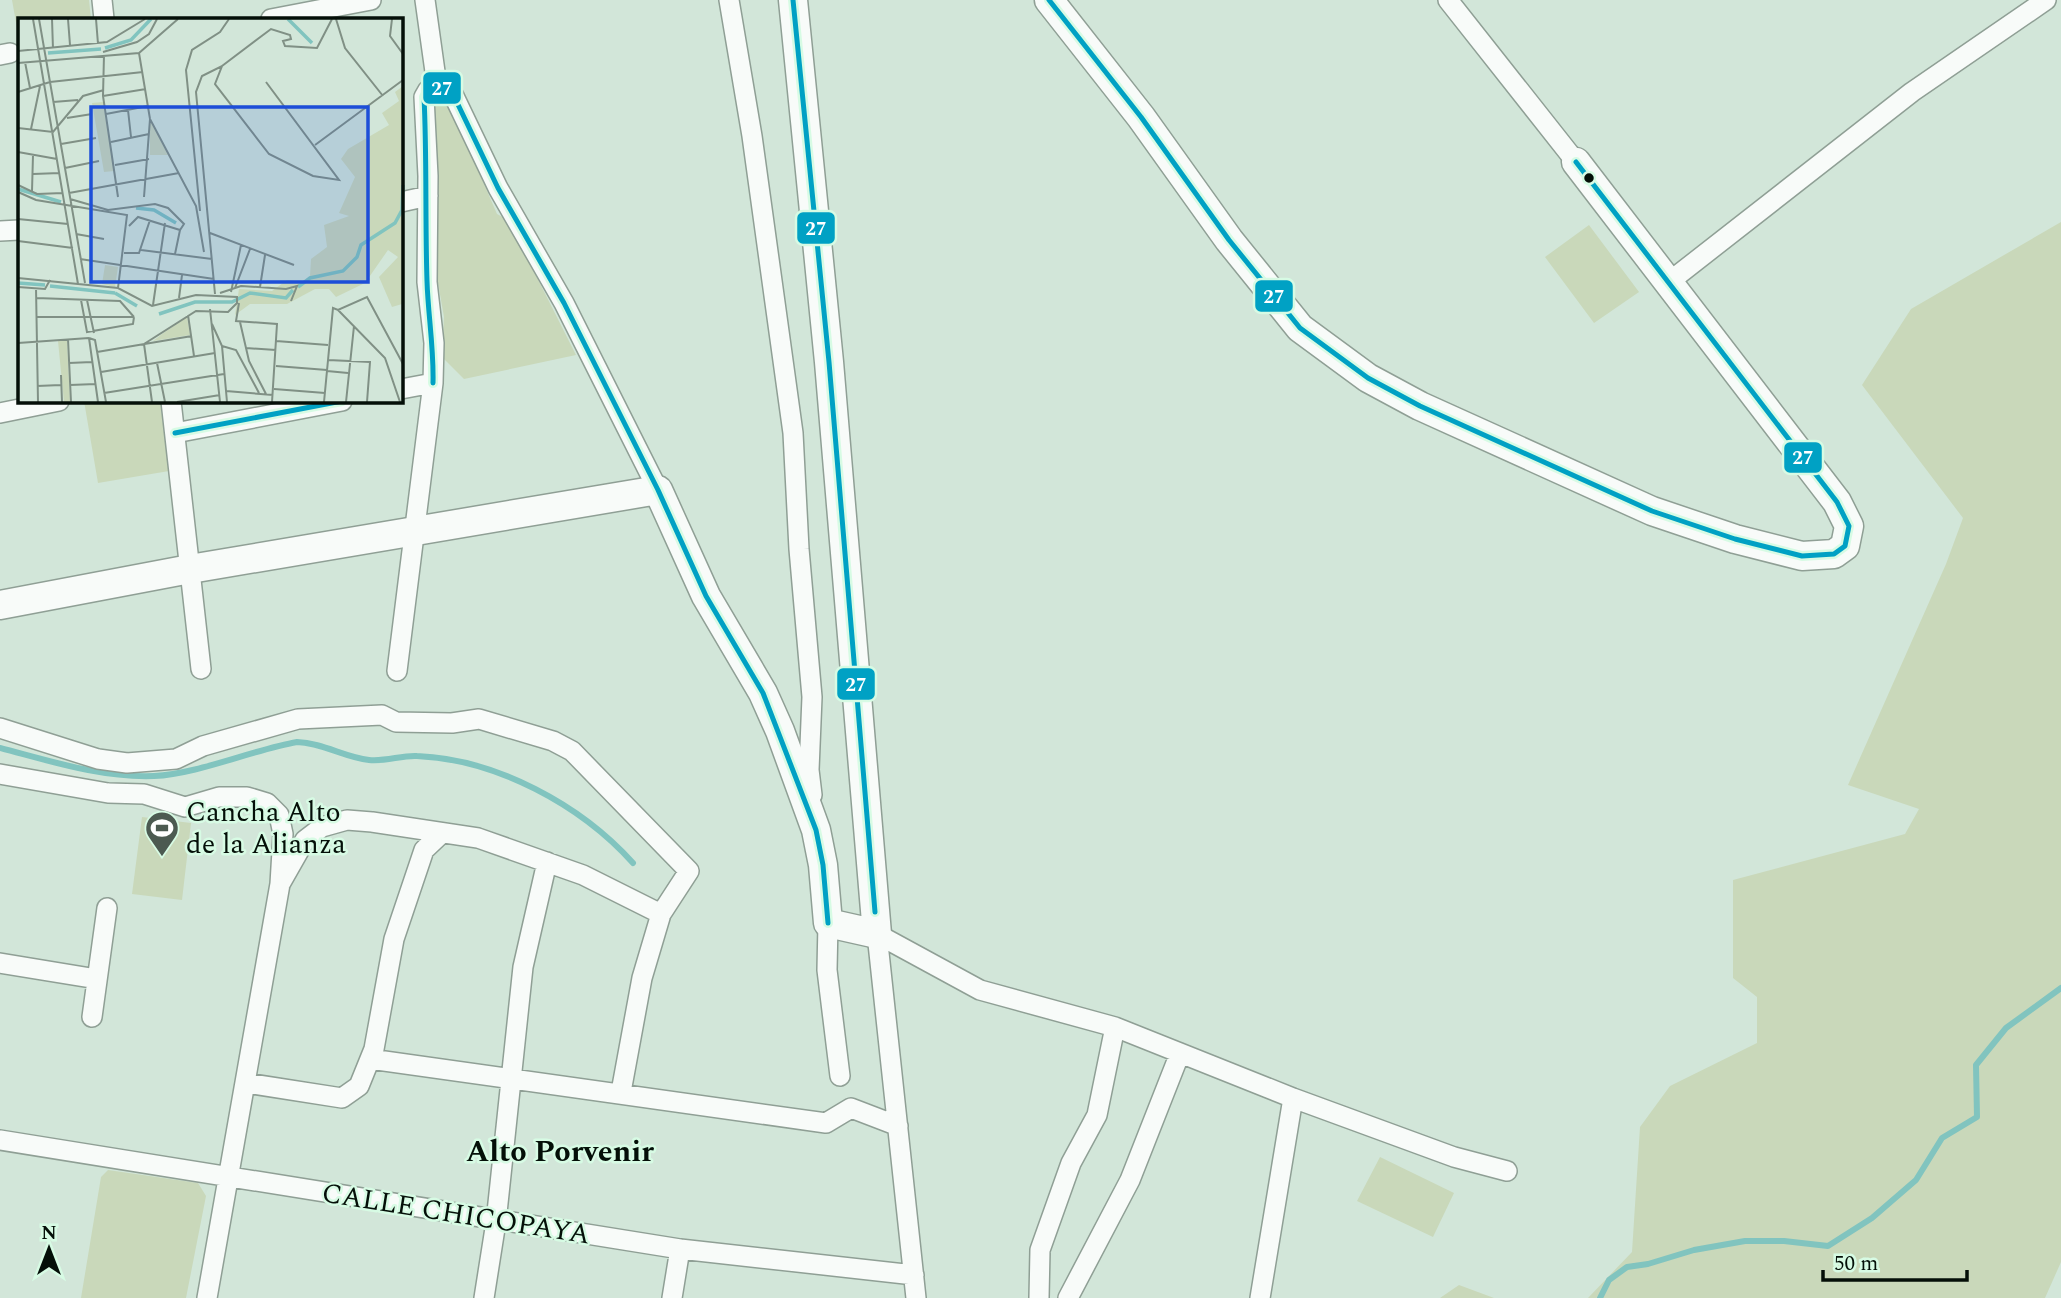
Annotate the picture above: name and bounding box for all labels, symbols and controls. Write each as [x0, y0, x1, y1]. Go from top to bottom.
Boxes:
inset map [18, 18, 402, 402]
line badge: 27 [422, 71, 462, 105]
text: 27 [431, 75, 453, 104]
unlabelled marker [1582, 171, 1596, 185]
line badge: 27 [796, 211, 836, 245]
text: 27 [805, 215, 827, 244]
line badge: 27 [1254, 279, 1294, 313]
text: 27 [1263, 283, 1285, 312]
line badge: 27 [1783, 441, 1823, 474]
text: 27 [1792, 444, 1814, 473]
line badge: 27 [836, 667, 876, 701]
text: 27 [845, 671, 867, 700]
place label: Cancha Alto de la Alianza [186, 791, 346, 866]
sports icon: Cancha Alto de la Alianza [143, 809, 181, 858]
district label: Alto Porvenir [466, 1129, 654, 1175]
street label: CALLE CHICOPAYA [319, 1172, 593, 1256]
north arrow [14, 1214, 84, 1284]
text: N [41, 1219, 57, 1248]
scale bar [1823, 1238, 1966, 1282]
text: 50 m [1834, 1248, 1878, 1280]

